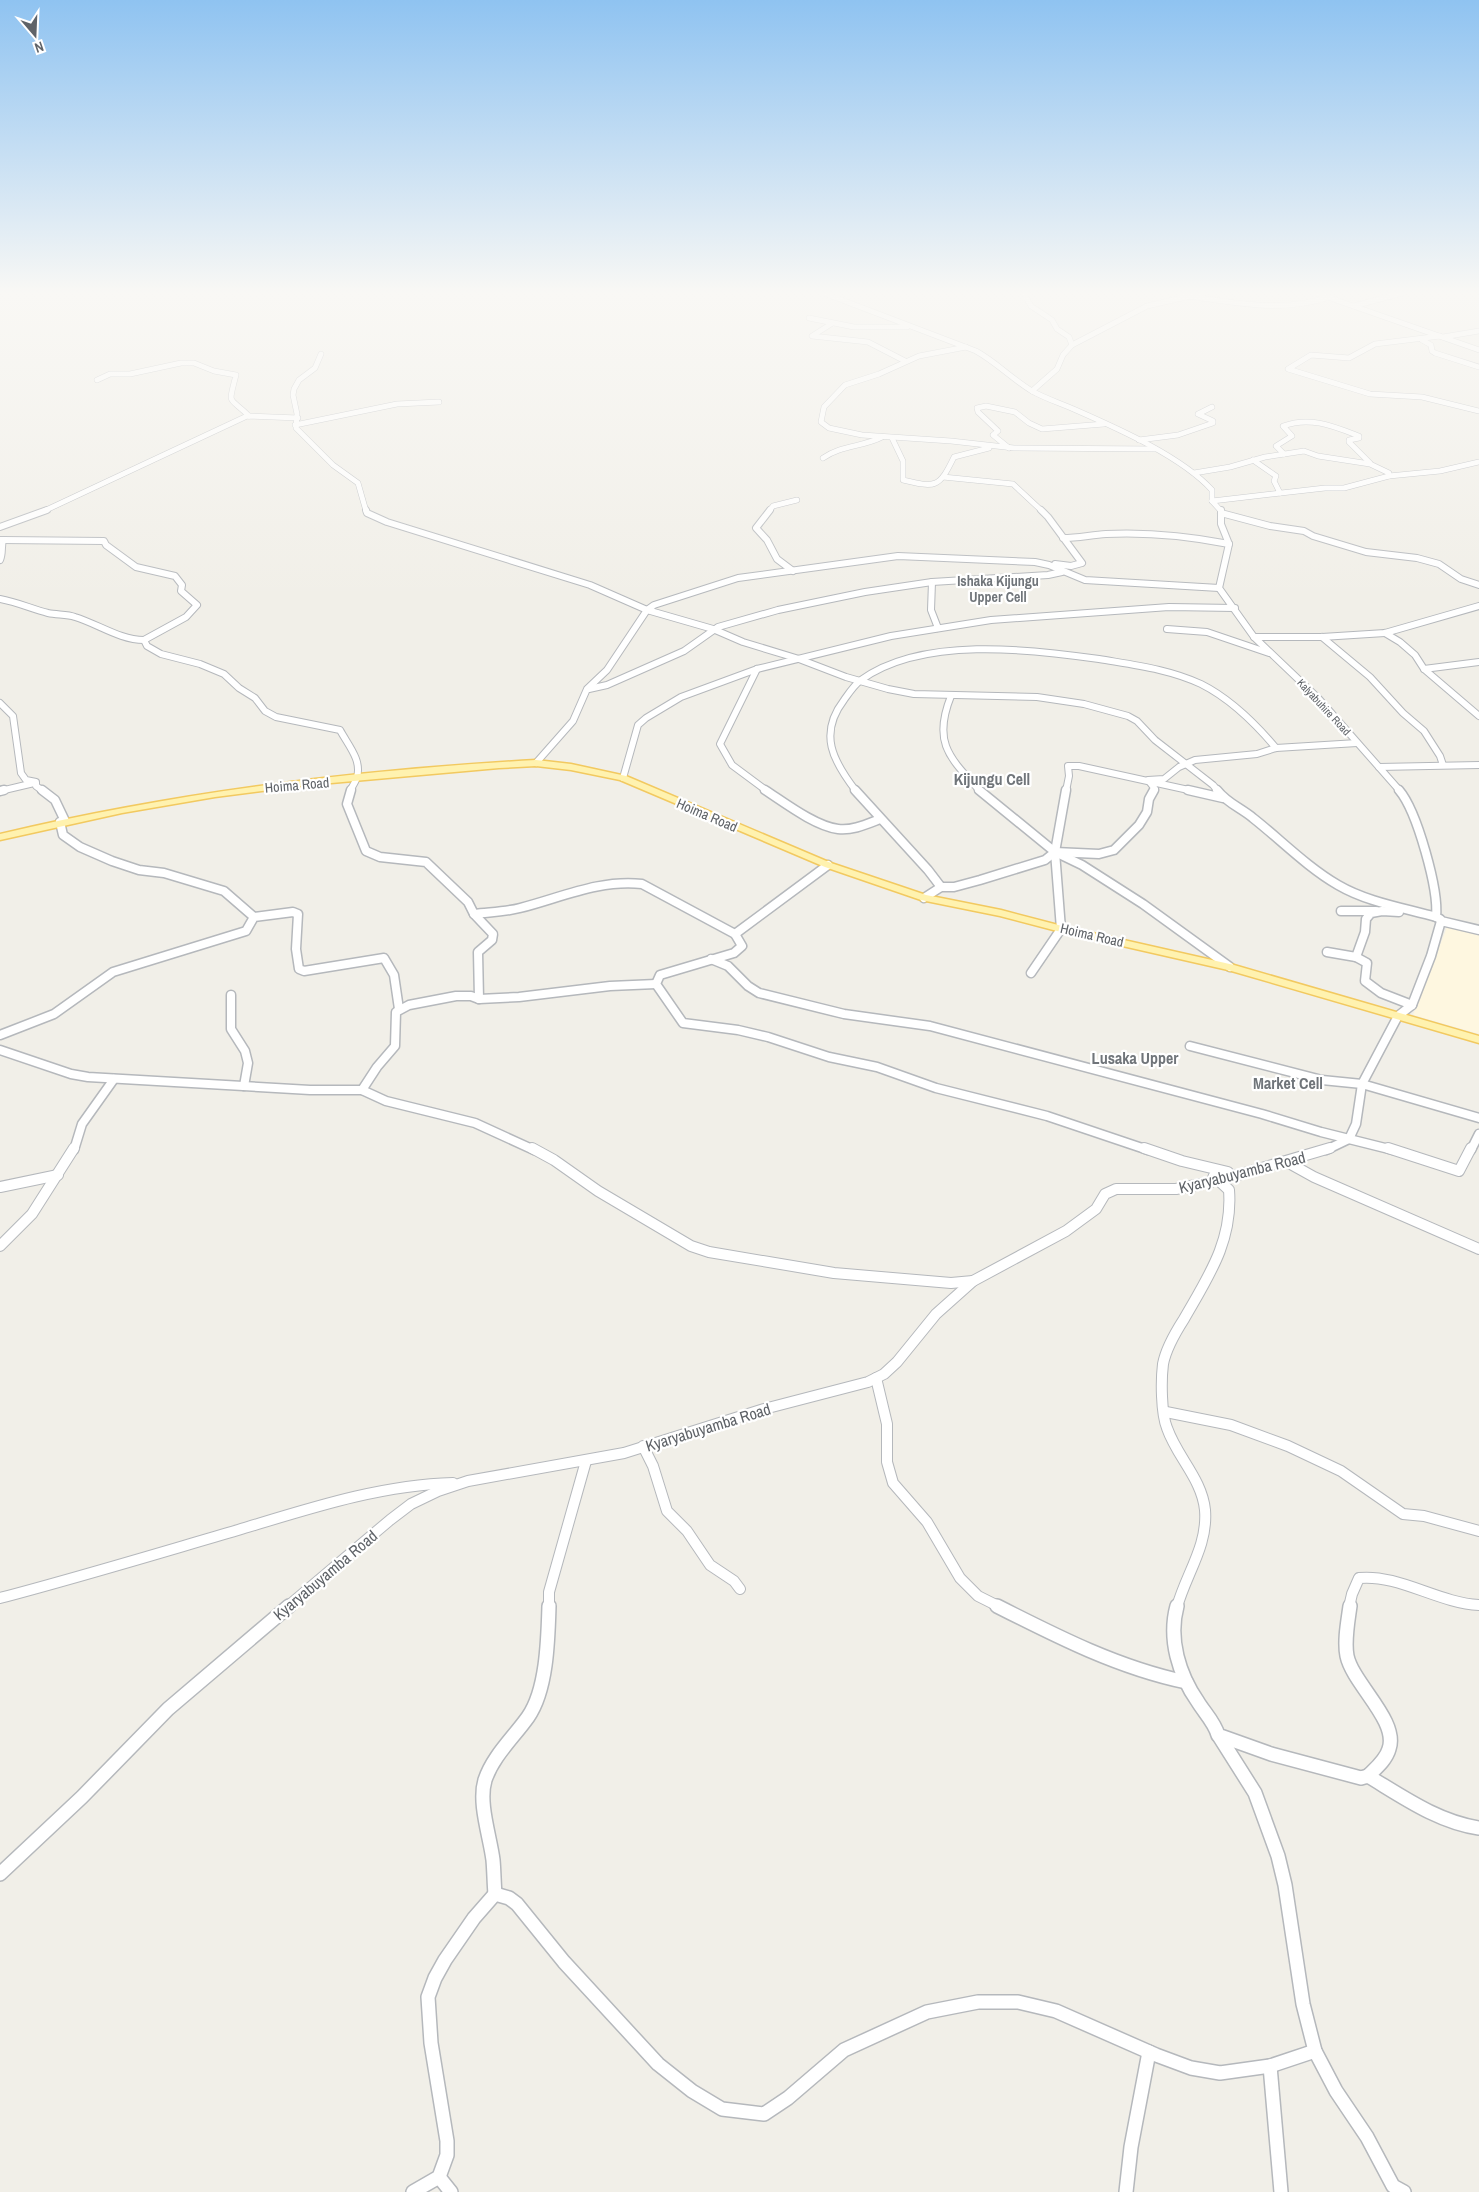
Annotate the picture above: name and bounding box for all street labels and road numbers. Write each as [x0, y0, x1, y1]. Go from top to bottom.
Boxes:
street label: Kalyabuhire Road [1294, 676, 1354, 738]
street label: Hoima Road [264, 773, 330, 797]
street label: Hoima Road [674, 794, 740, 836]
street label: Hoima Road [1059, 919, 1125, 951]
street label: Kyaryabuyamba Road [1176, 1146, 1308, 1198]
street label: Kyaryabuyamba Road [643, 1398, 773, 1456]
street label: Kyaryabuyamba Road [268, 1525, 382, 1625]

